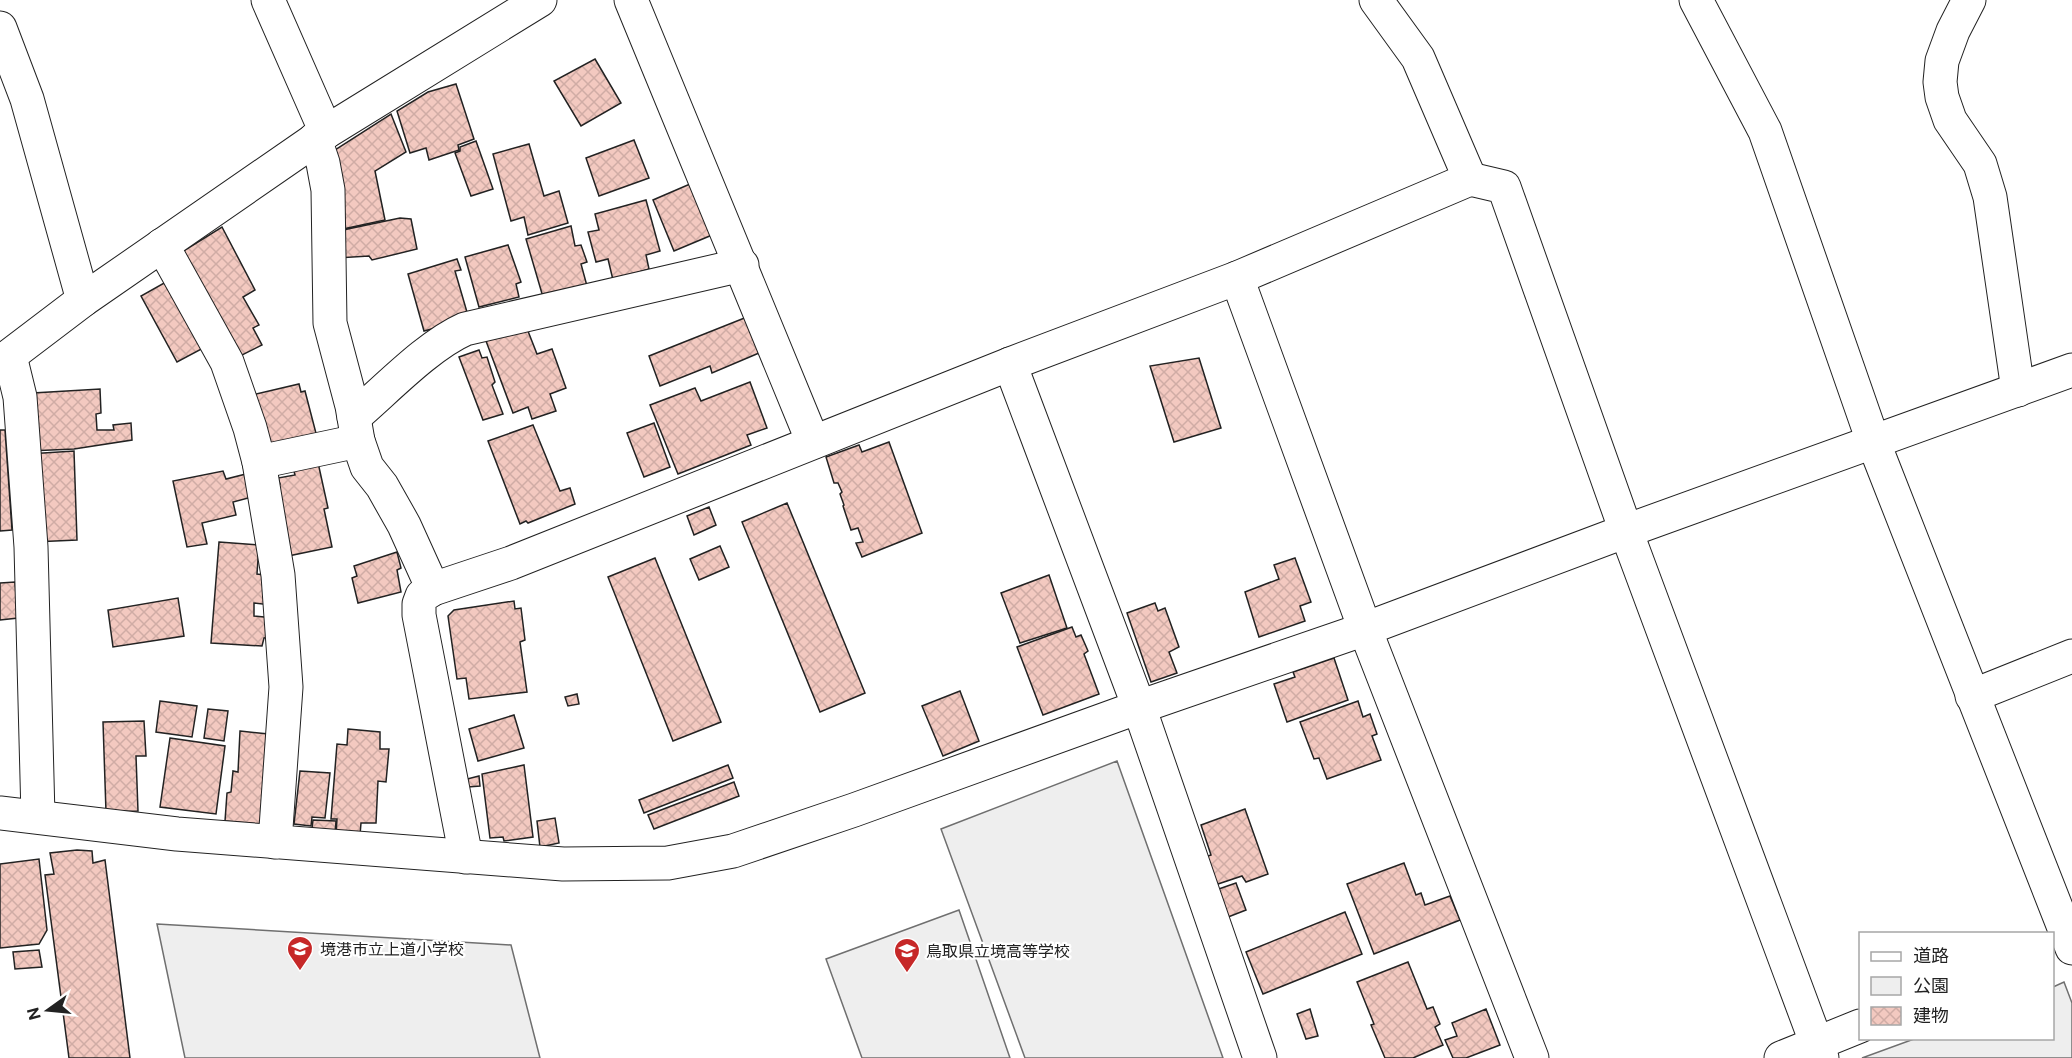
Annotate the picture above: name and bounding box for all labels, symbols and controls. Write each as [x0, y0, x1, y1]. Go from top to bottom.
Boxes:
legend [1859, 932, 2054, 1040]
school or university icon: 境港市立上道小学校 [285, 934, 315, 972]
school or university icon: 鳥取県立境高等学校 [892, 936, 922, 974]
place label: 境港市立上道小学校 [320, 940, 464, 959]
place label: 鳥取県立境高等学校 [926, 942, 1070, 961]
text: 道路 [1913, 945, 1949, 966]
text: 公園 [1913, 975, 1949, 996]
north arrow [18, 980, 78, 1040]
text: N [23, 1005, 45, 1022]
text: 建物 [1913, 1005, 1949, 1026]

